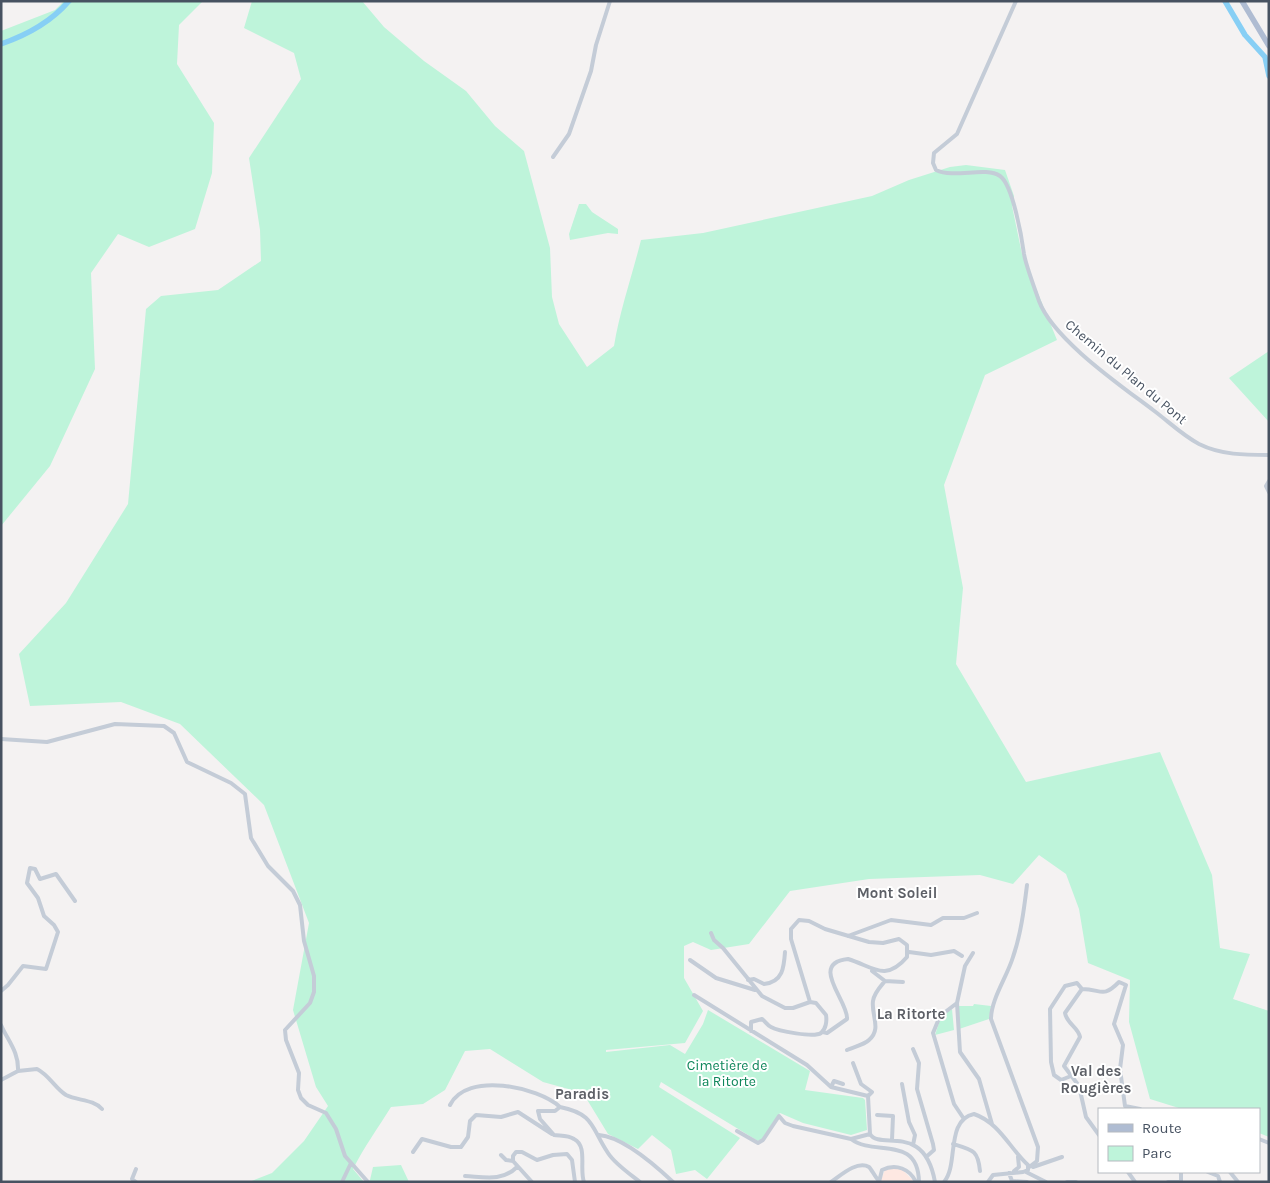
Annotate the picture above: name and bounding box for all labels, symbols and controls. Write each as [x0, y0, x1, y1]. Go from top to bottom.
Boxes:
street label: Chemin du Plan du Pont [1062, 316, 1190, 428]
district label: Mont Soleil [857, 884, 937, 902]
district label: La Ritorte [877, 1005, 945, 1023]
park label: Cimetière de la Ritorte [687, 1057, 767, 1090]
district label: Val des Rougières [1061, 1062, 1132, 1097]
district label: Paradis [555, 1085, 609, 1103]
legend [1098, 1108, 1260, 1173]
text: Route [1142, 1119, 1182, 1137]
text: Parc [1142, 1144, 1172, 1162]

